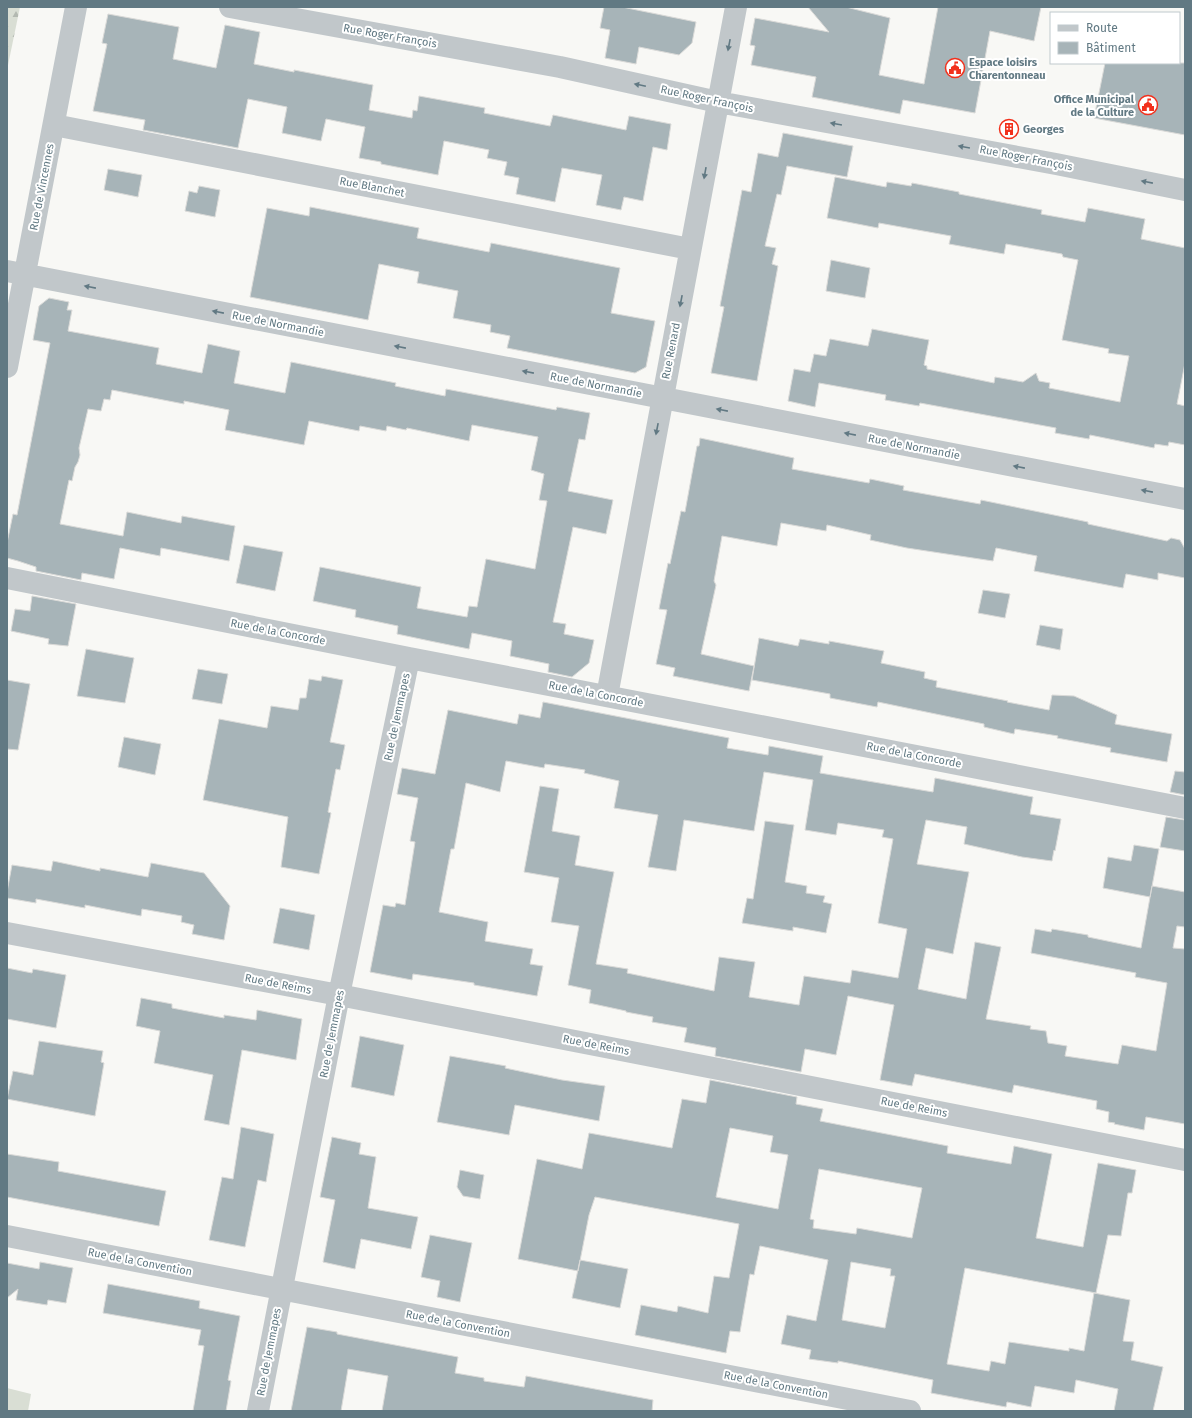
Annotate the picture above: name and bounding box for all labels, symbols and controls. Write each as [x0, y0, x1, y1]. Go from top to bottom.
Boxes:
legend [1050, 12, 1180, 64]
street label: Rue Roger François [342, 21, 438, 51]
text: Route [1086, 21, 1118, 35]
one-way arrow [725, 39, 731, 51]
text: Bâtiment [1086, 41, 1136, 55]
place label: Espace loisirs Charentonneau [969, 56, 1046, 82]
public building icon: Espace loisirs Charentonneau [944, 57, 966, 79]
one-way arrow [634, 81, 646, 87]
street label: Rue Roger François [659, 83, 755, 115]
place label: Office Municipal de la Culture [1054, 93, 1135, 119]
public building icon: Office Municipal de la Culture [1137, 94, 1159, 116]
building icon: Georges [998, 118, 1020, 140]
one-way arrow [830, 120, 842, 126]
place label: Georges [1023, 123, 1065, 136]
street label: Rue de Vincennes [27, 142, 57, 232]
street label: Rue Roger François [978, 143, 1074, 173]
one-way arrow [958, 144, 970, 150]
one-way arrow [701, 167, 707, 179]
street label: Rue Blanchet [338, 174, 406, 200]
one-way arrow [1141, 179, 1153, 185]
one-way arrow [84, 284, 96, 290]
one-way arrow [677, 295, 683, 307]
one-way arrow [212, 309, 224, 315]
street label: Rue de Normandie [231, 309, 325, 339]
street label: Rue Renard [659, 322, 683, 380]
one-way arrow [394, 344, 406, 350]
one-way arrow [522, 369, 534, 375]
street label: Rue de Normandie [549, 370, 643, 400]
one-way arrow [716, 407, 729, 413]
one-way arrow [653, 422, 659, 435]
one-way arrow [844, 431, 856, 437]
street label: Rue de Normandie [867, 432, 961, 462]
one-way arrow [1013, 463, 1025, 469]
one-way arrow [1141, 488, 1153, 494]
street label: Rue de la Concorde [229, 616, 327, 648]
street label: Rue de Jemmapes [381, 672, 413, 762]
street label: Rue de la Concorde [547, 678, 645, 710]
street label: Rue de la Concorde [865, 739, 963, 771]
street label: Rue de Reims [244, 971, 312, 997]
street label: Rue de Jemmapes [317, 989, 347, 1079]
street label: Rue de Reims [562, 1032, 630, 1058]
street label: Rue de Reims [880, 1094, 948, 1120]
street label: Rue de la Convention [87, 1246, 193, 1278]
street label: Rue de Jemmapes [254, 1307, 284, 1397]
street label: Rue de la Convention [405, 1308, 511, 1340]
street label: Rue de la Convention [723, 1369, 829, 1401]

